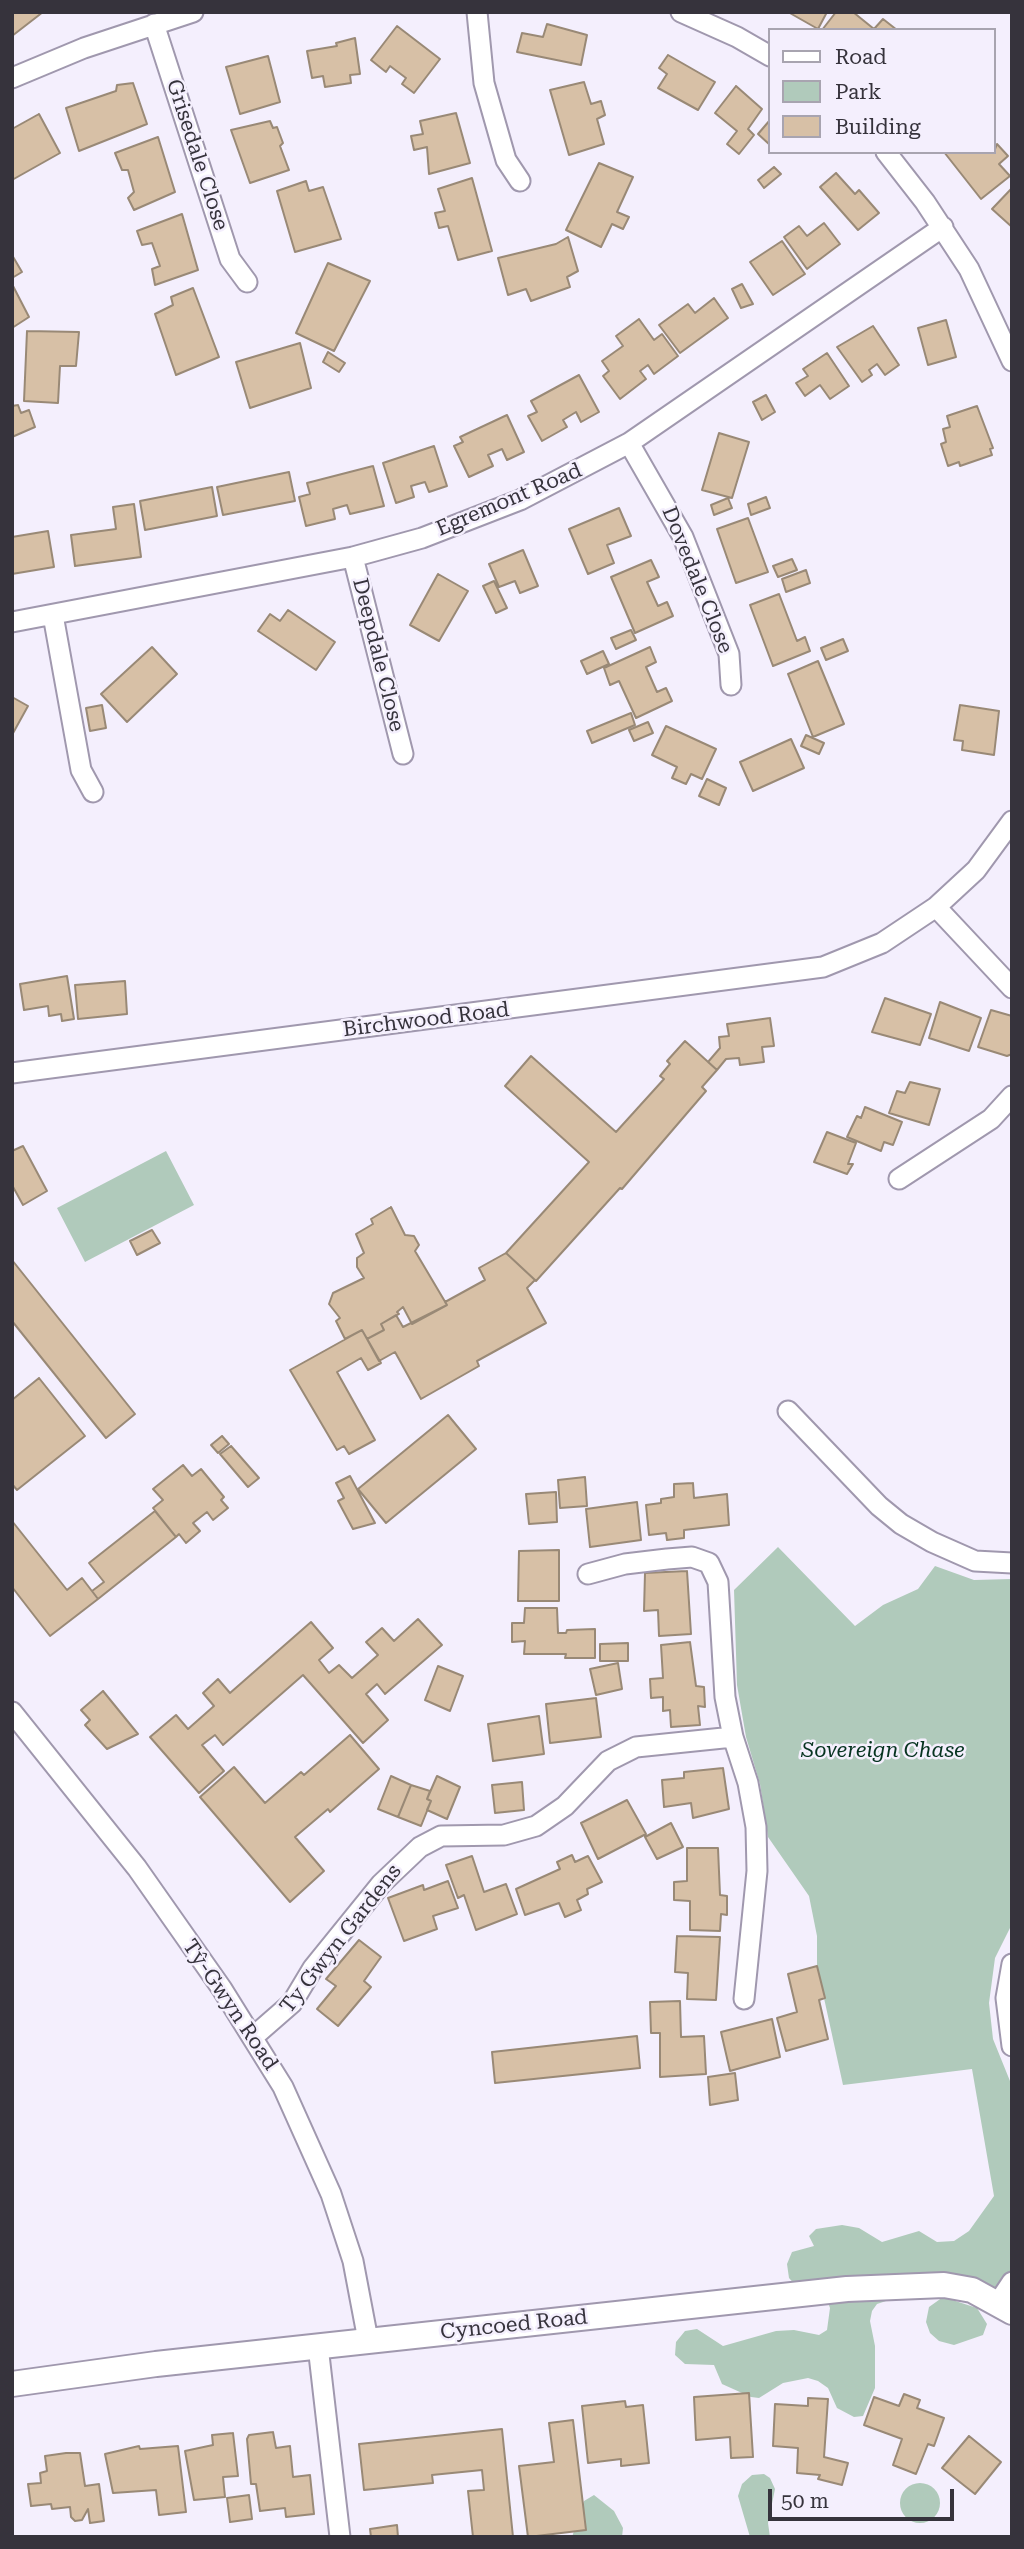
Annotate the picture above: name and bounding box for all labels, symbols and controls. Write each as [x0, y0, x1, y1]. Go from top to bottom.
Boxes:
legend [768, 28, 996, 154]
text: Road [835, 45, 887, 69]
street label: Grisedale Close [161, 76, 233, 234]
text: Park [835, 80, 881, 104]
text: Building [835, 115, 921, 139]
street label: Egremont Road [432, 458, 586, 542]
street label: Dovedale Close [656, 503, 738, 657]
street label: Deepdale Close [347, 576, 409, 734]
street label: Birchwood Road [341, 997, 511, 1043]
park label: Sovereign Chase [801, 1738, 965, 1764]
street label: Ty Gwyn Gardens [275, 1859, 407, 2019]
street label: Tŷ-Gwyn Road [177, 1935, 283, 2075]
street label: Cyncoed Road [439, 2305, 589, 2345]
scale bar [772, 2476, 958, 2520]
text: 50 m [781, 2489, 829, 2513]

